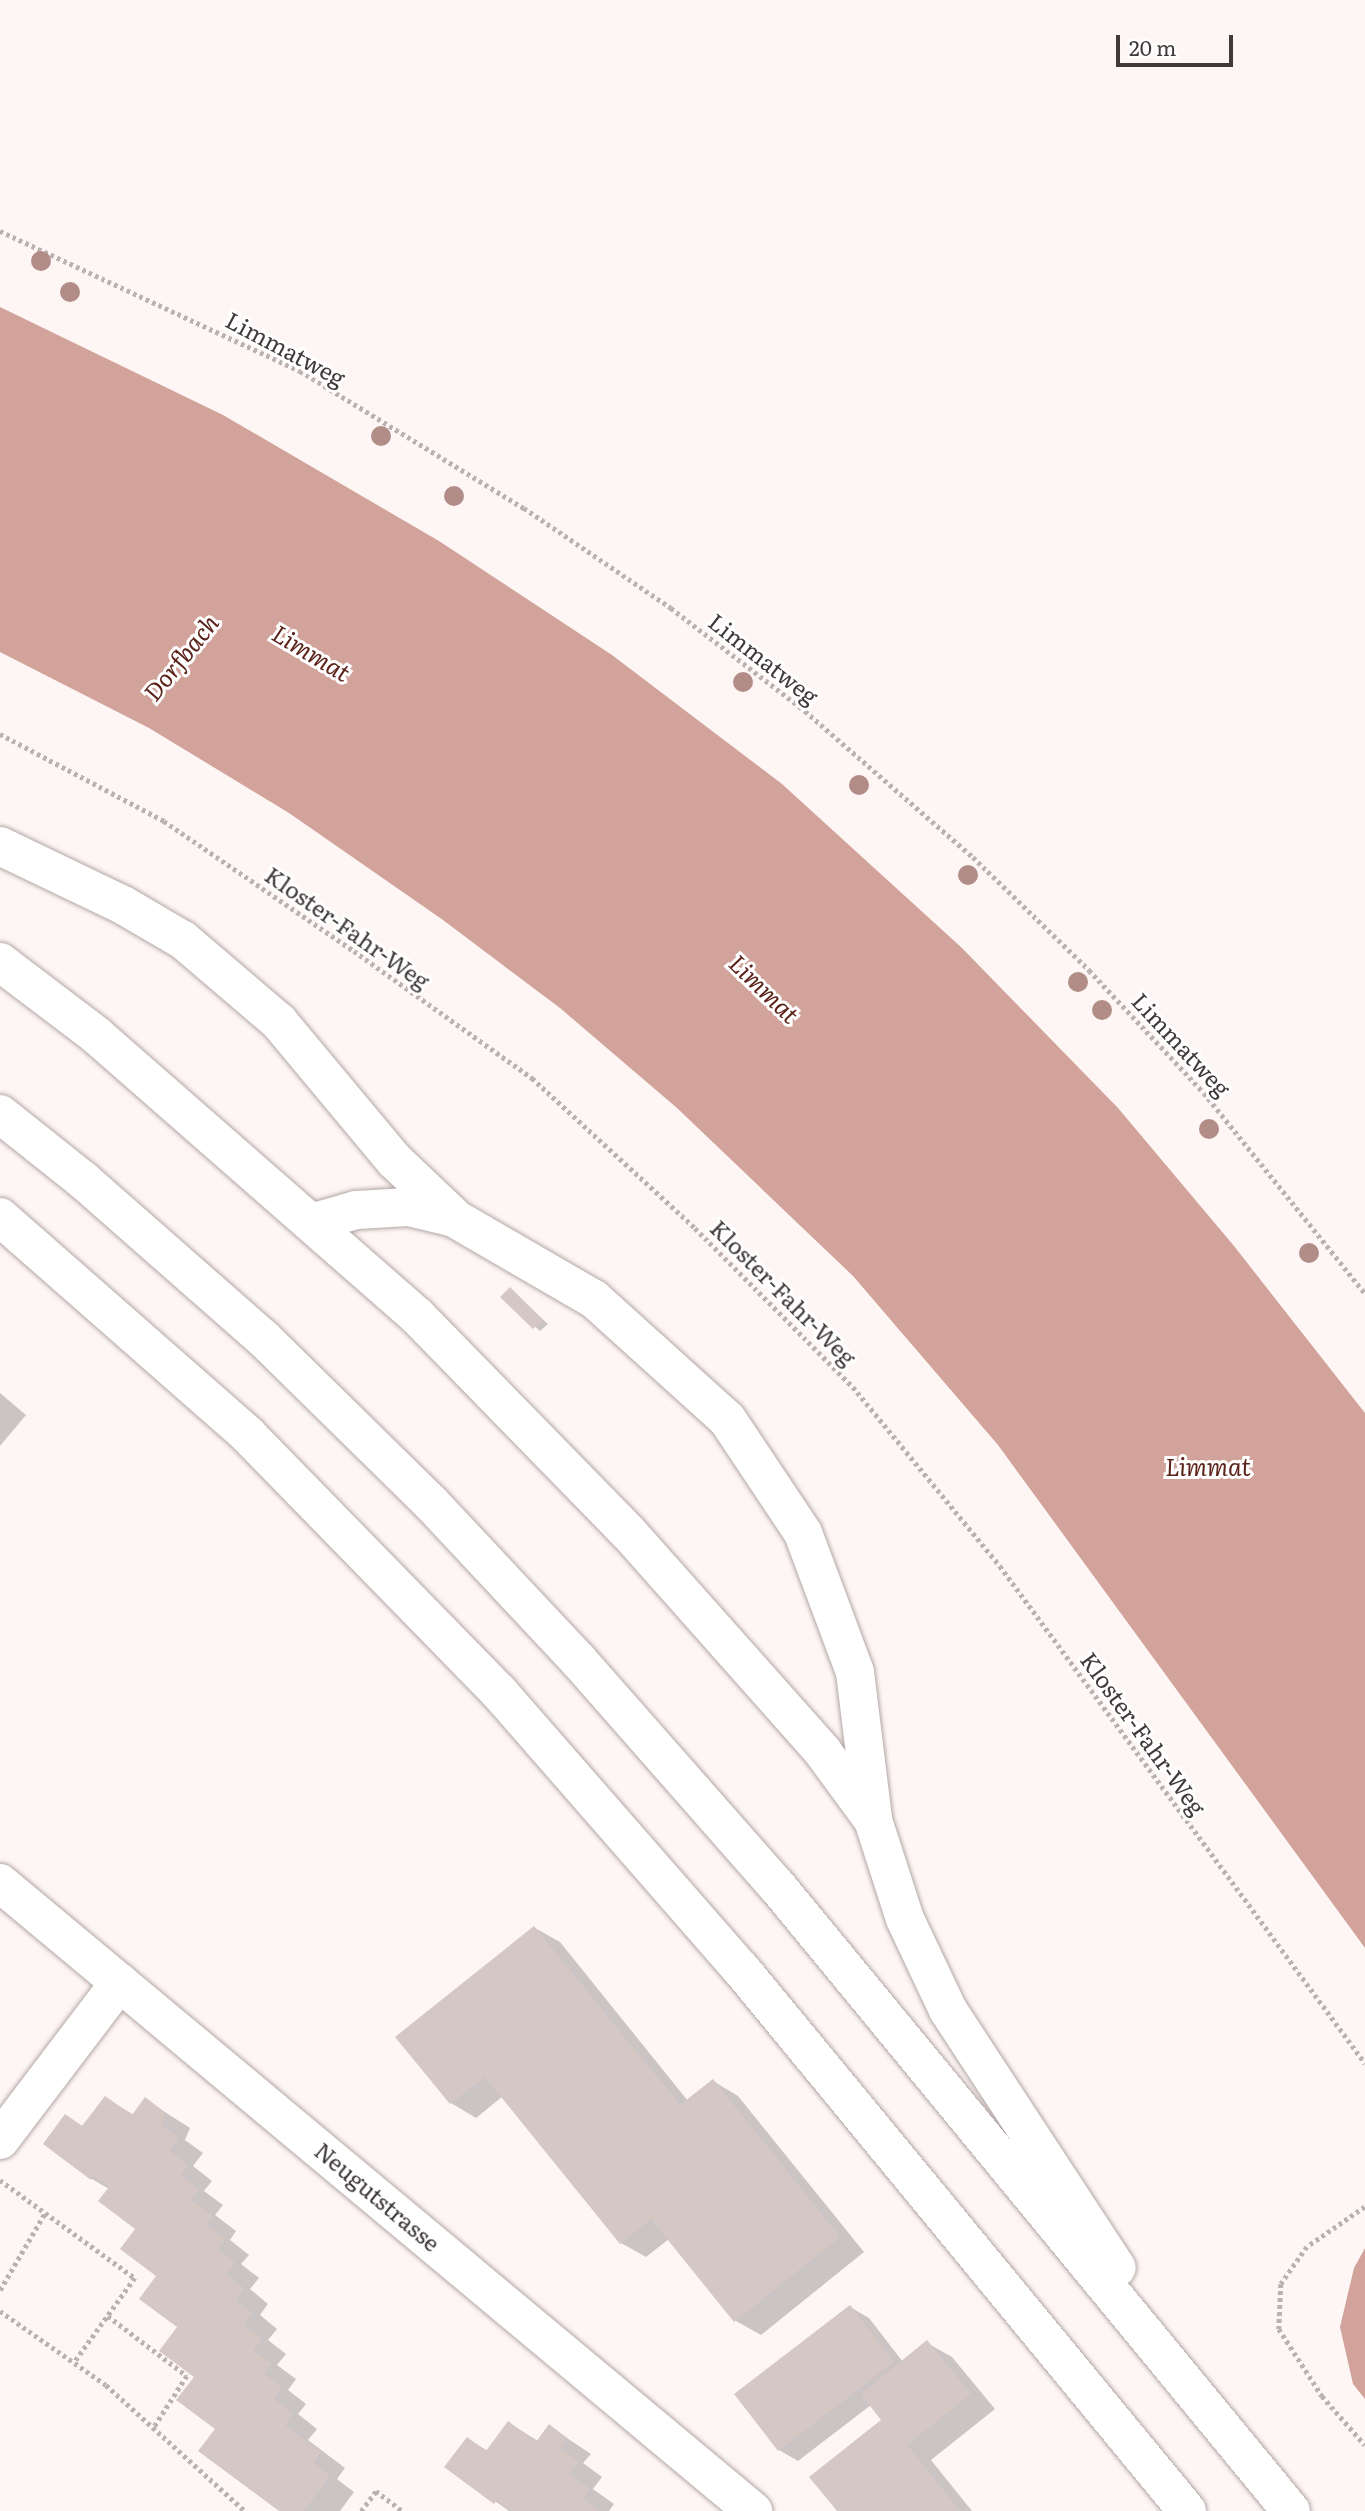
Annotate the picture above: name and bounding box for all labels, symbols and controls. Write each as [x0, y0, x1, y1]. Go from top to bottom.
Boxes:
scale bar [1120, 21, 1237, 65]
text: 20 m [1129, 31, 1176, 62]
street label: Limmatweg [222, 305, 350, 391]
street label: Limmatweg [704, 607, 824, 709]
water label: Dorfbach [137, 608, 223, 706]
water label: Limmat [268, 618, 356, 686]
street label: Kloster-Fahr-Weg [260, 860, 436, 994]
water label: Limmat [724, 948, 806, 1028]
street label: Limmatweg [1127, 987, 1237, 1101]
street label: Kloster-Fahr-Weg [705, 1213, 863, 1371]
water label: Limmat [1165, 1452, 1251, 1480]
street label: Kloster-Fahr-Weg [1076, 1646, 1212, 1820]
street label: Neugutstrasse [310, 2136, 446, 2256]

